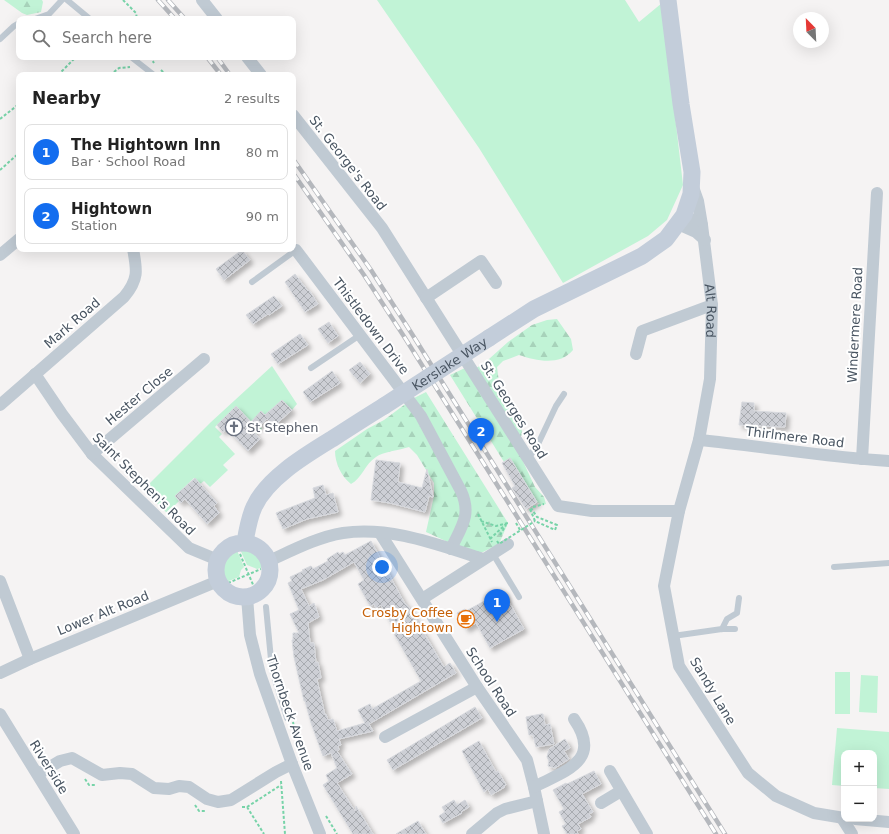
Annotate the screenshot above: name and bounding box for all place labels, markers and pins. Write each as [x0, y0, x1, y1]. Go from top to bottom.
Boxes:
church icon: St Stephen [224, 417, 244, 437]
pin: 2 [468, 418, 494, 451]
place label: St Stephen [247, 420, 319, 435]
pin: 1 [484, 589, 510, 622]
place label: Crosby Coffee Hightown [362, 605, 453, 635]
cafe icon: Crosby Coffee Hightown [456, 609, 476, 629]

